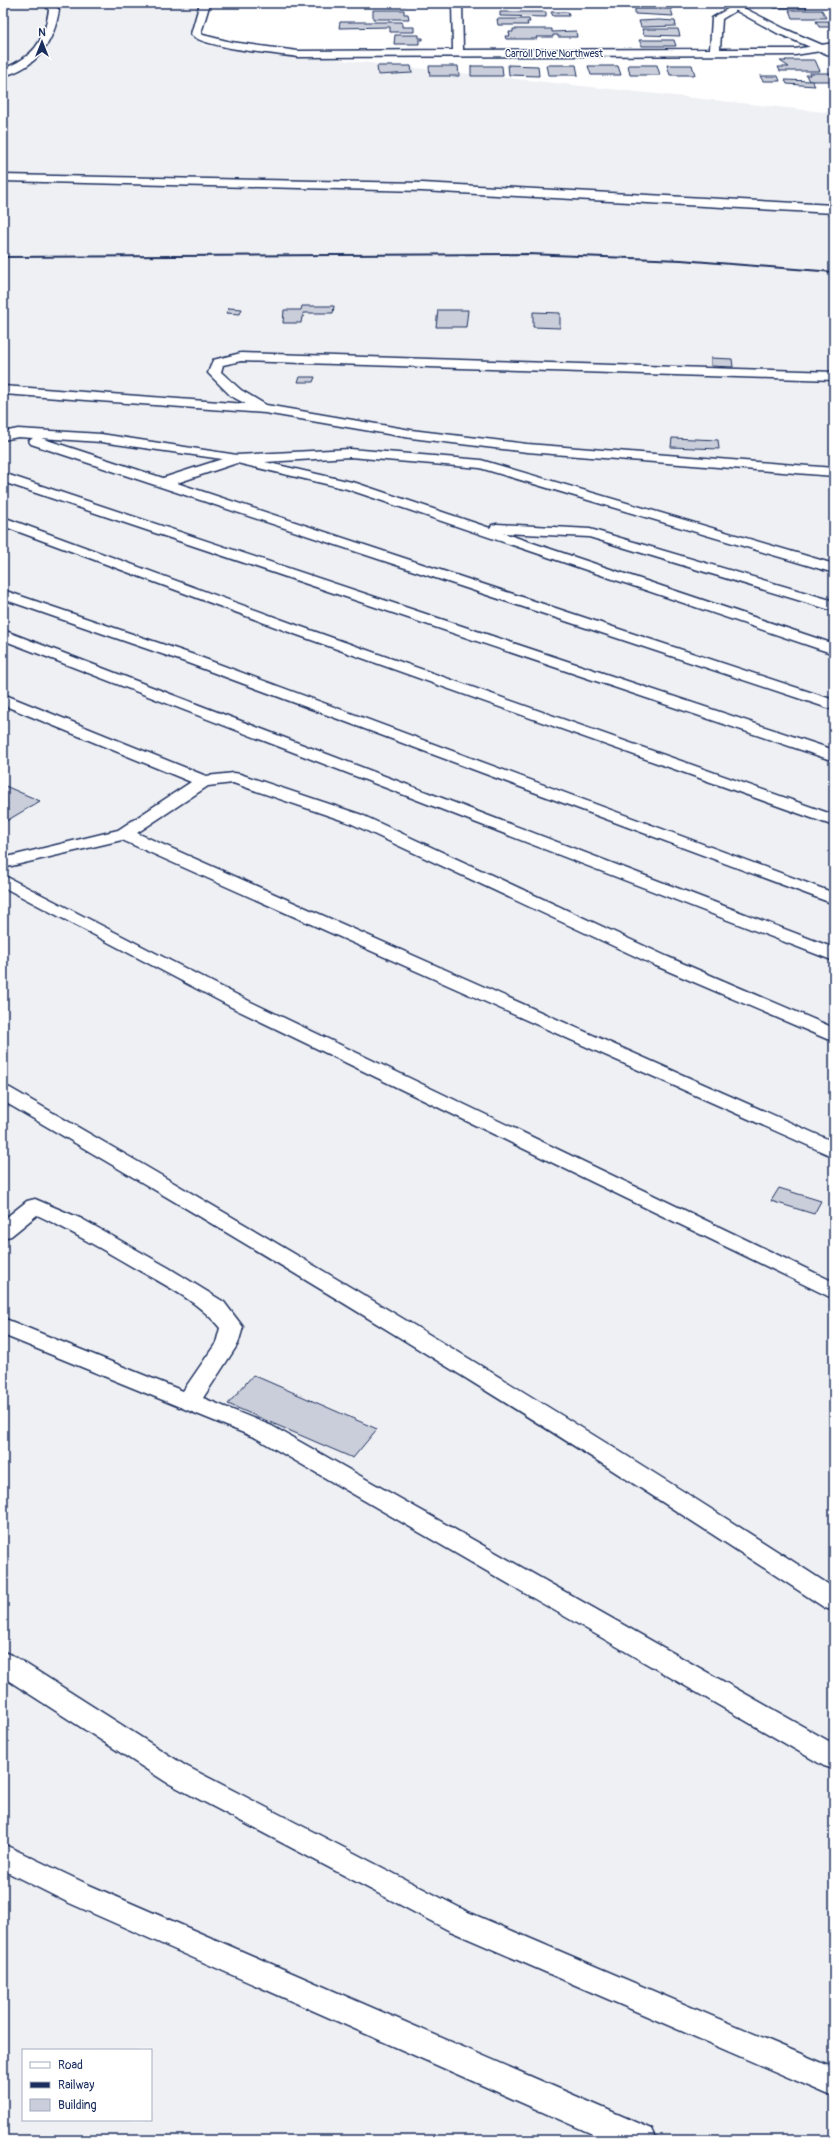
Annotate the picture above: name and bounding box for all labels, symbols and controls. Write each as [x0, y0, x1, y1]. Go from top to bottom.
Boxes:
north arrow [22, 22, 62, 62]
text: N [38, 26, 46, 39]
street label: Carroll Drive Northwest [505, 48, 604, 60]
legend [22, 2049, 152, 2121]
text: Road [58, 2058, 83, 2073]
text: Railway [58, 2078, 94, 2093]
text: Building [58, 2098, 97, 2113]

